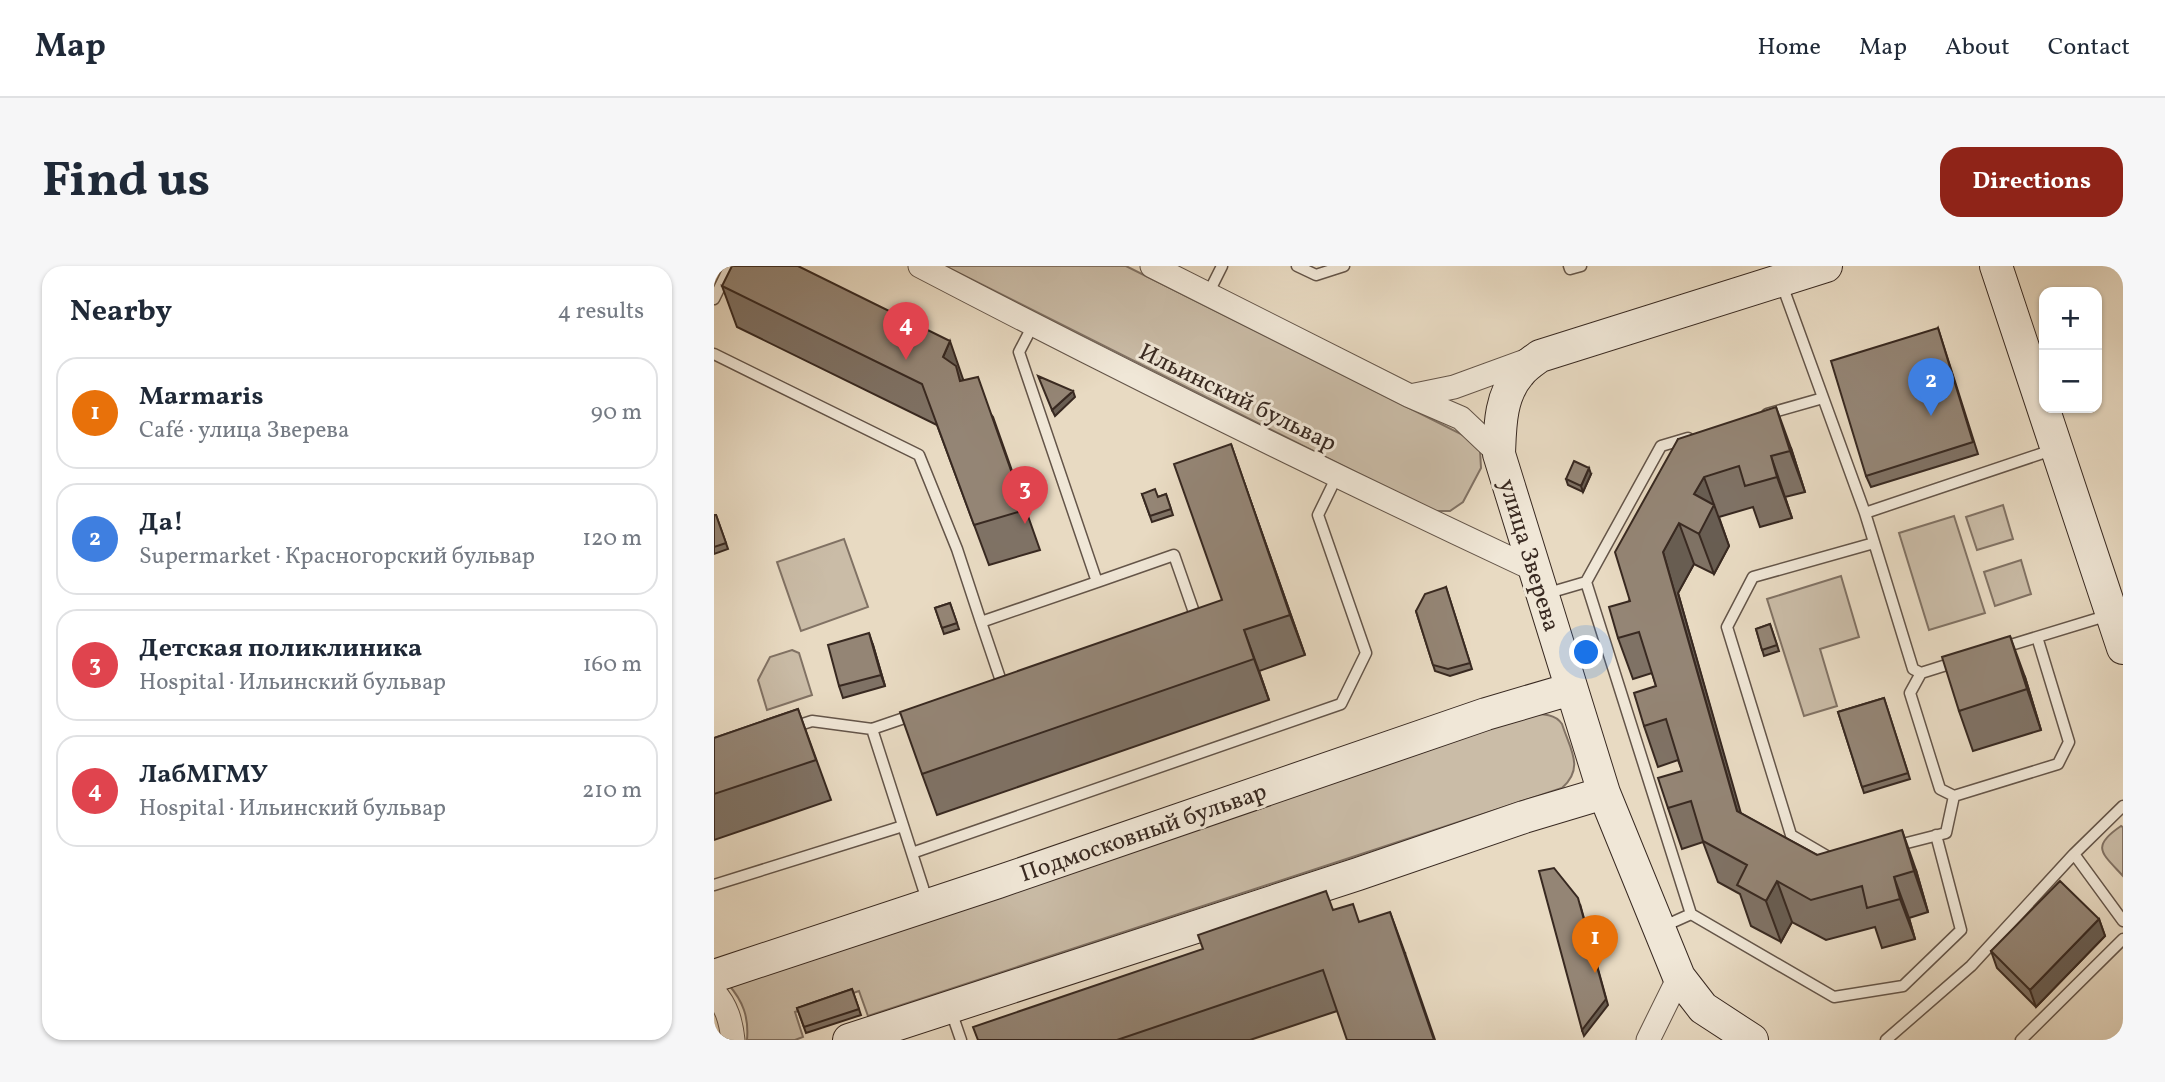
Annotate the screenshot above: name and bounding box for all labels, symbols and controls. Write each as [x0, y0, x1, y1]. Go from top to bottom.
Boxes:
text: Map [35, 25, 106, 71]
text: Home [1757, 31, 1821, 65]
text: Map [1859, 31, 1907, 65]
text: About [1945, 31, 2010, 65]
text: Contact [2048, 31, 2130, 65]
button: Directions [1940, 147, 2123, 217]
text: Find us [42, 148, 210, 217]
map controls [2039, 287, 2102, 413]
button: + [2039, 287, 2102, 350]
text: Nearby [70, 291, 172, 333]
text: 4 results [558, 296, 644, 328]
pin: 4 [883, 302, 929, 360]
street label: Ильинский бульвар [1133, 336, 1342, 461]
button: − [2039, 350, 2102, 413]
pin: 2 [1908, 358, 1954, 416]
text: Marmaris [139, 379, 264, 415]
text: 1 [90, 397, 100, 429]
text: 90 m [591, 397, 642, 429]
text: Café · улица Зверева [139, 415, 349, 447]
pin: 3 [1002, 466, 1048, 524]
street label: улица Зверева [1489, 475, 1567, 636]
text: Да! [139, 505, 184, 541]
text: 2 [89, 523, 101, 555]
text: 120 m [582, 523, 642, 555]
text: Supermarket · Красногорский бульвар [139, 541, 535, 573]
text: Детская поликлиника [139, 631, 422, 667]
your location [1569, 635, 1603, 669]
text: 3 [89, 649, 101, 681]
text: 160 m [583, 649, 642, 681]
text: Hospital · Ильинский бульвар [139, 667, 446, 699]
text: ЛабМГМУ [139, 757, 268, 793]
text: 4 [88, 775, 102, 807]
text: 210 m [582, 775, 642, 807]
street label: Подмосковный бульвар [1016, 776, 1272, 892]
text: Hospital · Ильинский бульвар [139, 793, 446, 825]
pin: 1 [1572, 915, 1618, 973]

